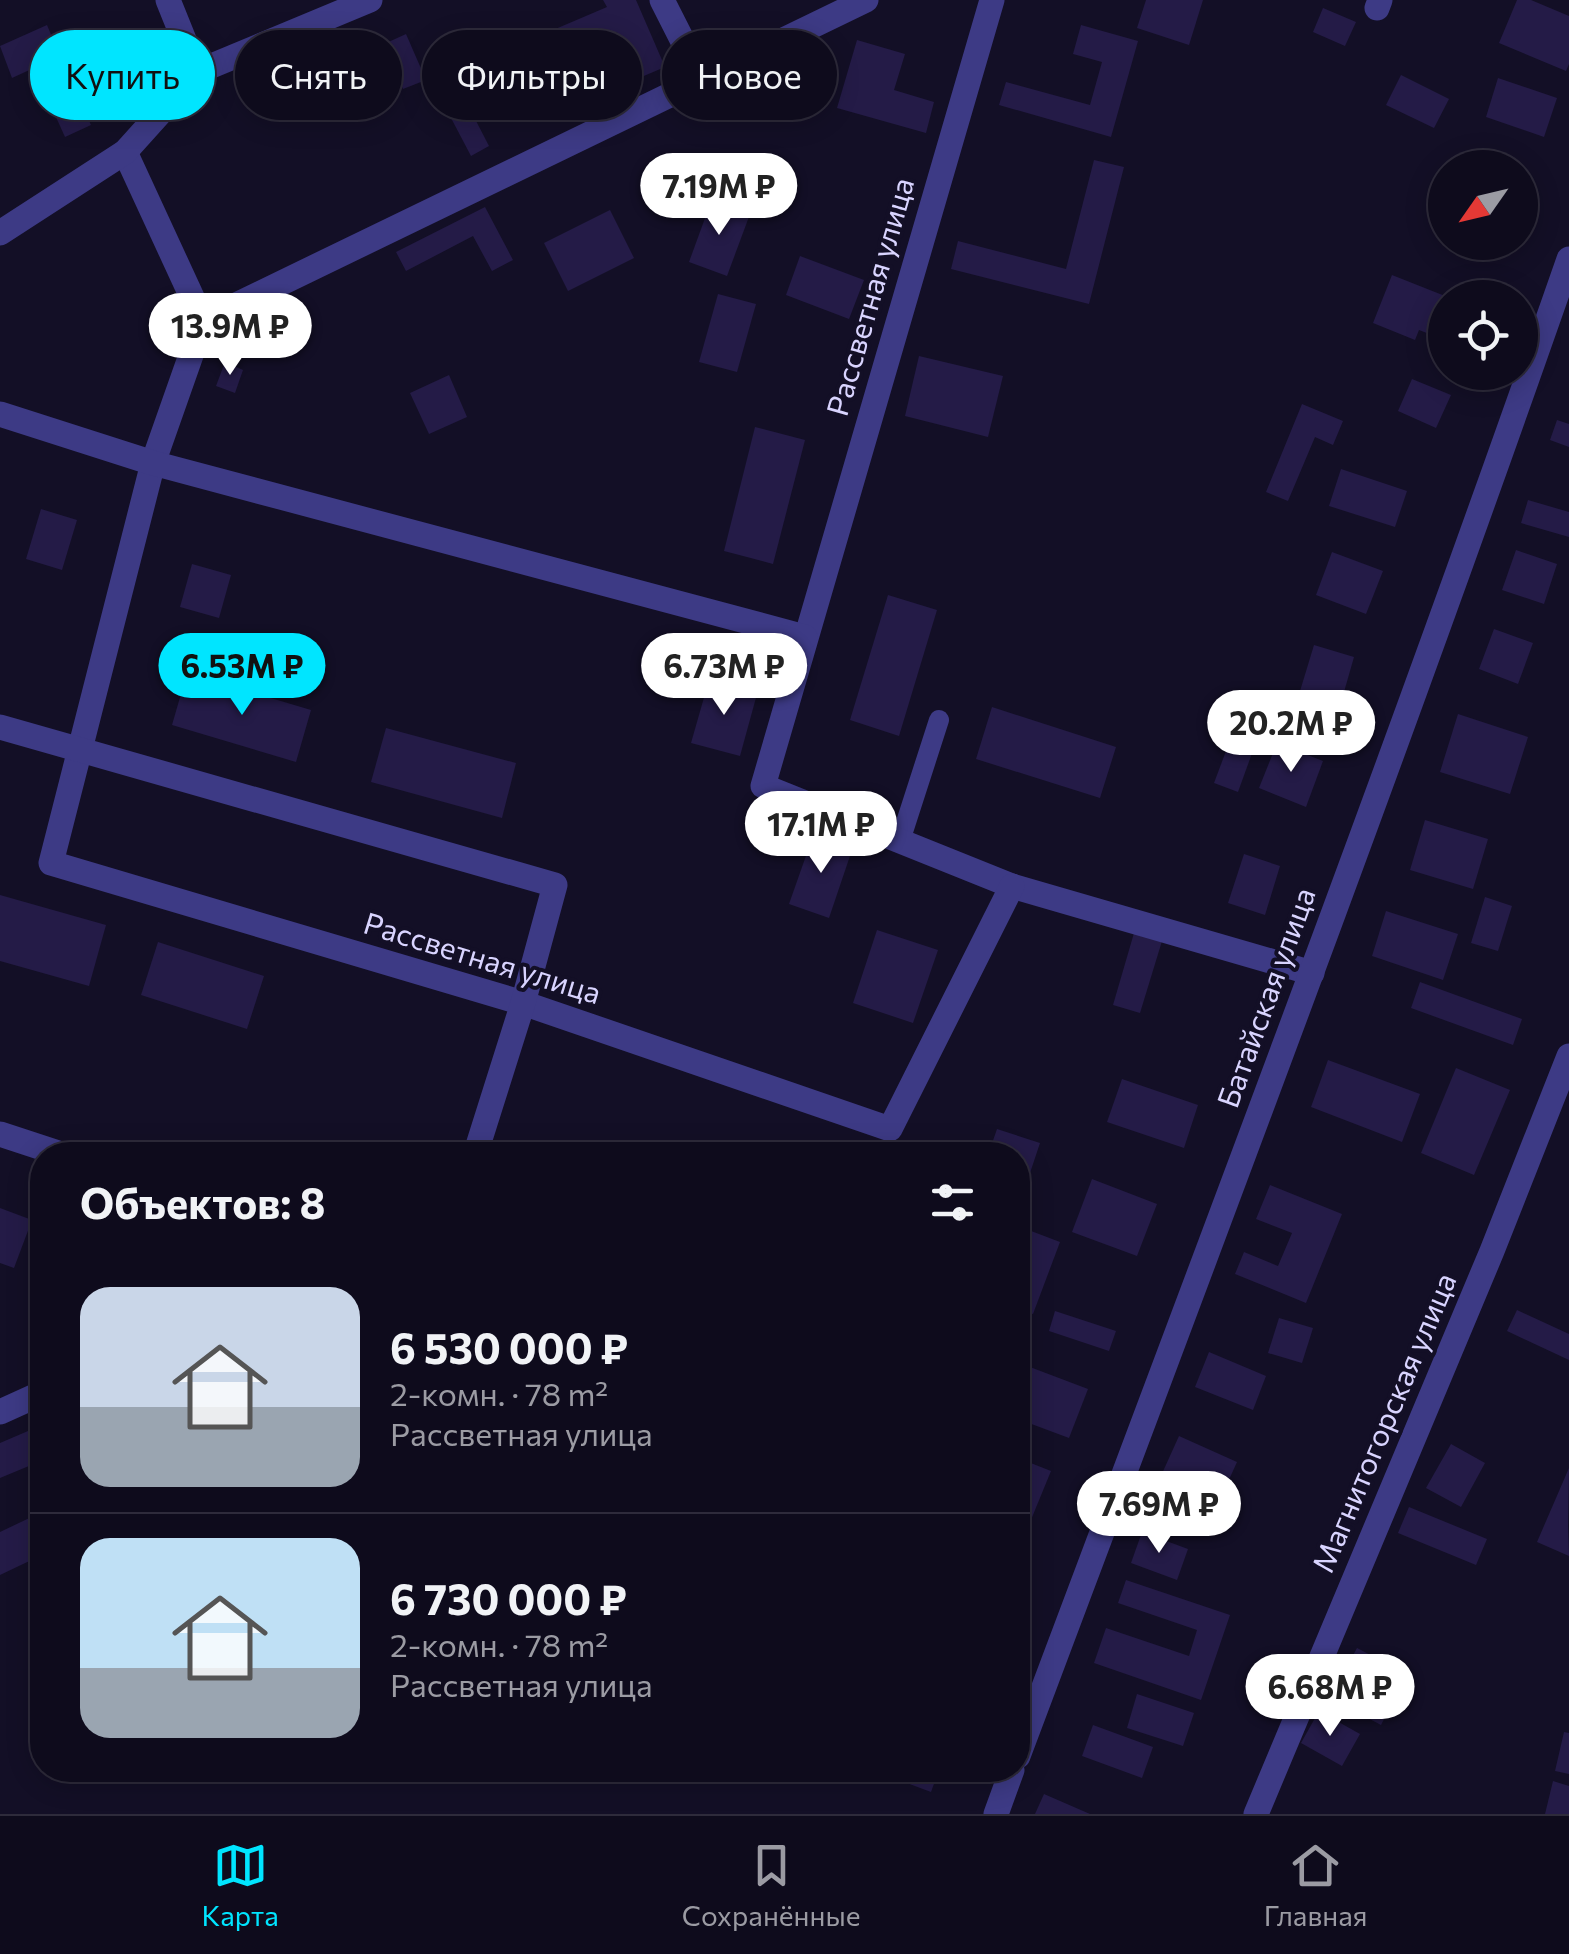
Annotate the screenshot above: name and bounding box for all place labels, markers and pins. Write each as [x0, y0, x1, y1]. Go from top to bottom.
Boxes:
pin: 7.19M ₽ [627, 153, 811, 238]
pin: 13.9M ₽ [138, 293, 322, 378]
pin: 6.53M ₽ [150, 633, 334, 718]
pin: 6.73M ₽ [632, 633, 816, 718]
pin: 20.2M ₽ [1199, 690, 1383, 775]
pin: 17.1M ₽ [729, 791, 913, 876]
pin: 7.69M ₽ [1067, 1471, 1251, 1556]
pin: 6.68M ₽ [1238, 1654, 1422, 1739]

